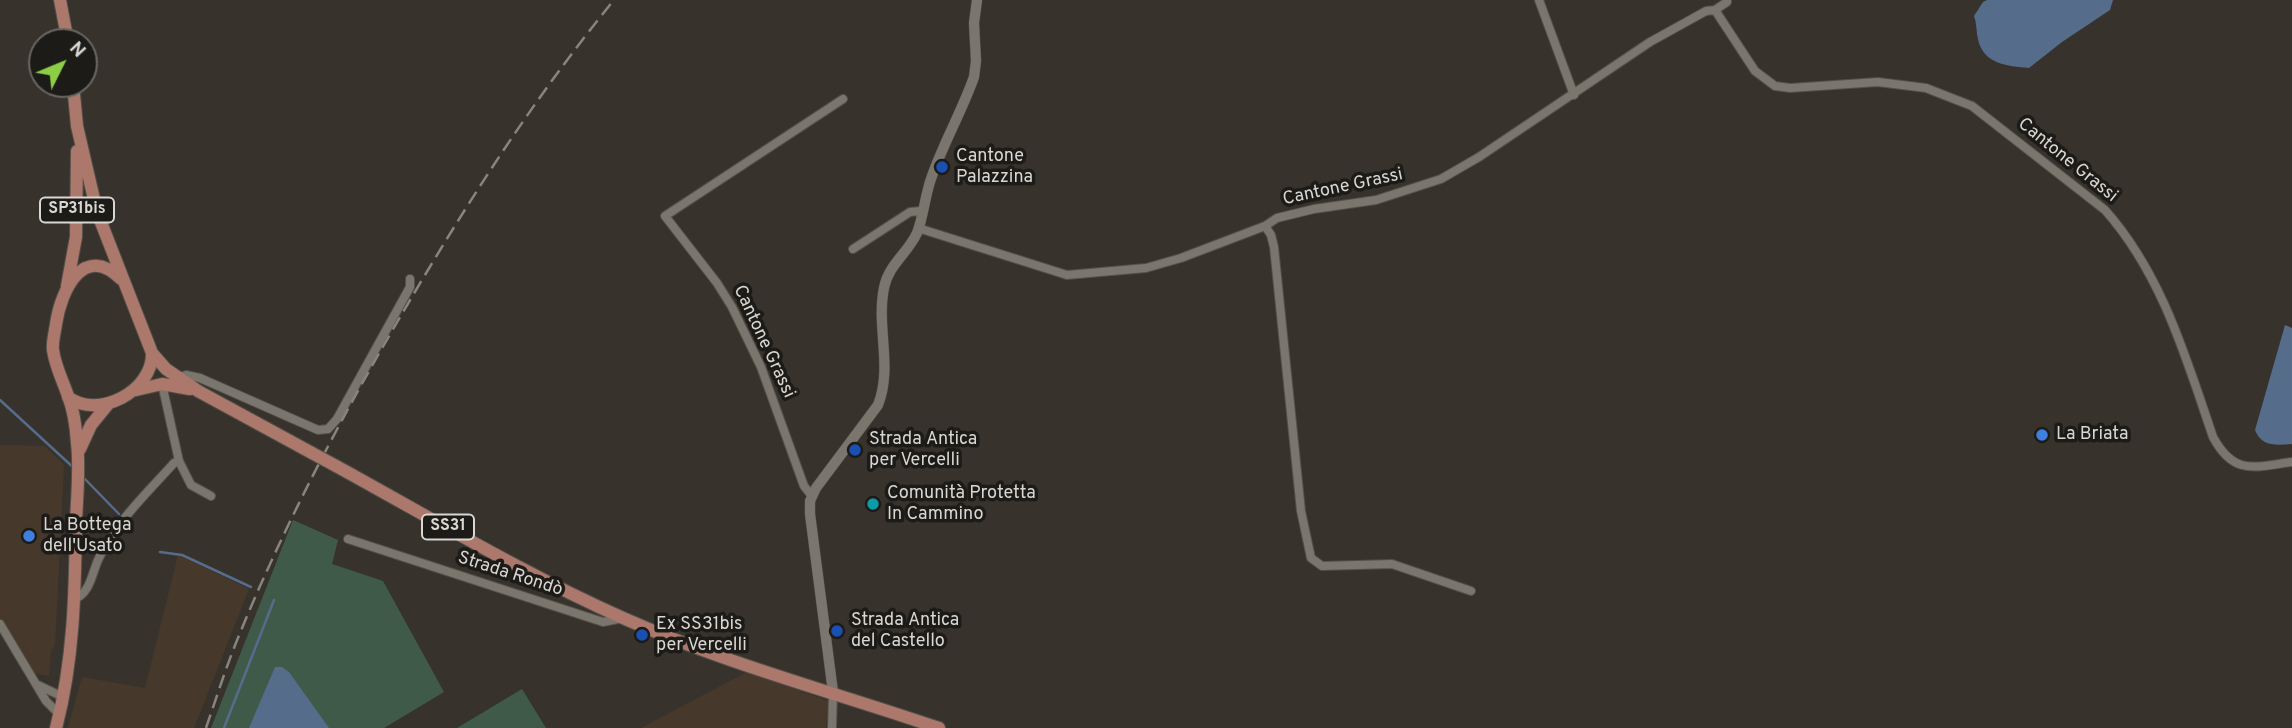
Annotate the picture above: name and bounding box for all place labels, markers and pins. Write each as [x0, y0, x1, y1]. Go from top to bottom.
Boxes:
place label: Cantone Palazzina [956, 146, 1033, 188]
marker: Cantone Palazzina [934, 159, 950, 175]
place label: La Briata [2056, 424, 2128, 446]
marker: La Briata [2034, 427, 2050, 443]
place label: Strada Antica per Vercelli [869, 429, 977, 472]
marker: Strada Antica per Vercelli [847, 442, 863, 458]
place label: Comunità Protetta In Cammino [887, 483, 1036, 526]
marker: Comunità Protetta In Cammino [865, 496, 881, 512]
place label: La Bottega dell'Usato [43, 515, 131, 558]
marker: La Bottega dell'Usato [21, 528, 37, 544]
place label: Strada Antica del Castello [851, 610, 959, 652]
place label: Ex SS31bis per Vercelli [656, 614, 747, 656]
marker: Strada Antica del Castello [829, 623, 845, 639]
marker: Ex SS31bis per Vercelli [634, 627, 650, 643]

